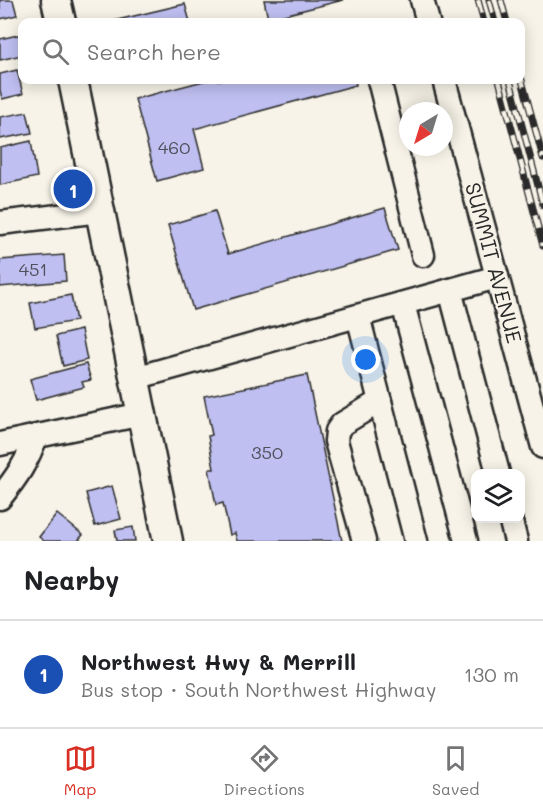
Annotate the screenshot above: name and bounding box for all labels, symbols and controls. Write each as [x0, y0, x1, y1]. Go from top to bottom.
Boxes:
search box [18, 18, 525, 84]
icon: search [39, 35, 72, 68]
text: Search here [87, 37, 221, 66]
north arrow [399, 102, 453, 156]
house number: 460 [158, 135, 190, 159]
pin: 1 [54, 166, 92, 212]
street label: SUMMIT AVENUE [460, 179, 529, 346]
house number: 451 [18, 257, 48, 281]
your location [351, 345, 380, 374]
house number: 350 [251, 440, 283, 464]
map controls [471, 469, 525, 523]
button: layers [471, 469, 525, 523]
text: Nearby [24, 563, 119, 597]
text: Northwest Hwy & Merrill [81, 647, 356, 676]
text: 1 [39, 661, 48, 687]
text: 130 m [464, 661, 519, 687]
text: Bus stop · South Northwest Highway [81, 676, 437, 702]
tab: Map [64, 742, 97, 799]
tab: Directions [224, 742, 305, 799]
tab: Saved [432, 742, 479, 799]

